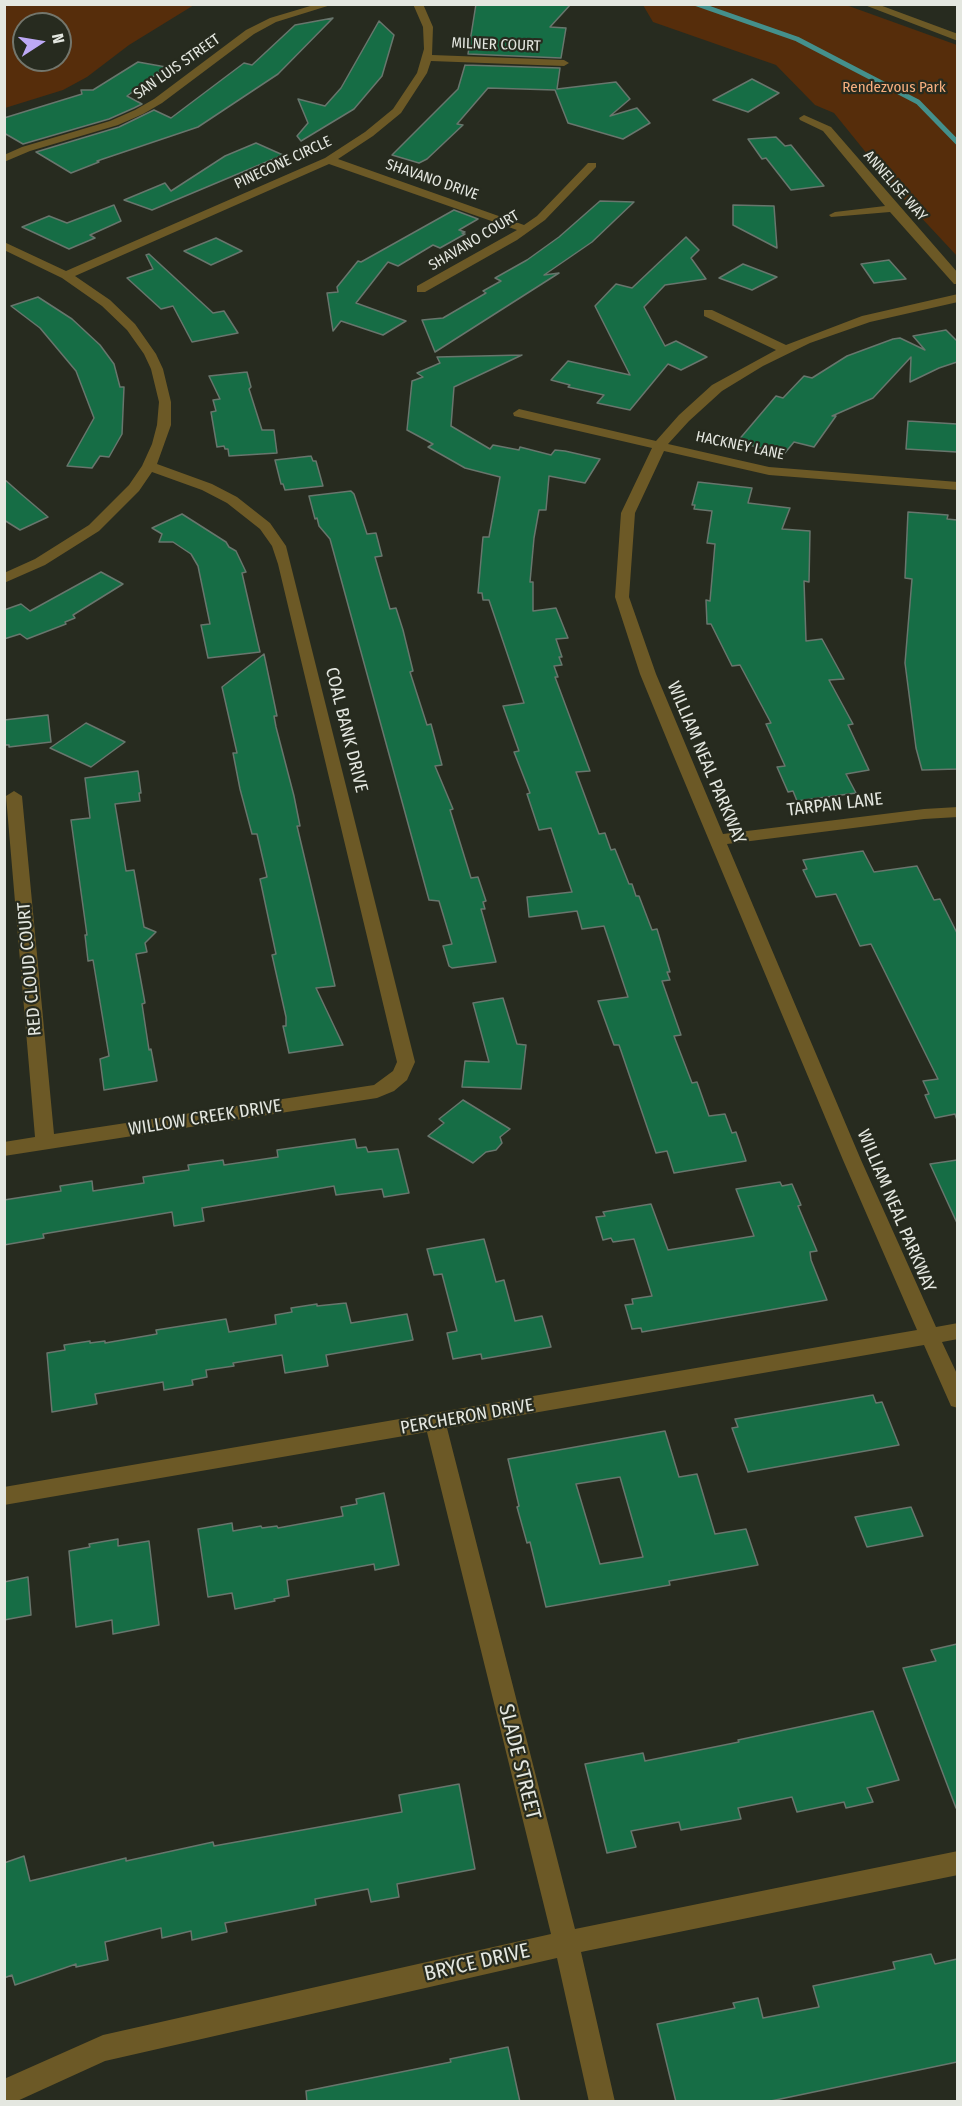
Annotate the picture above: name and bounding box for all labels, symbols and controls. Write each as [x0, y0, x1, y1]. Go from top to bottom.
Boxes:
north arrow [12, 12, 72, 72]
street label: SAN LUIS STREET [130, 31, 224, 103]
text: N [48, 32, 68, 45]
street label: MILNER COURT [451, 34, 541, 56]
park label: Rendezvous Park [842, 79, 946, 97]
street label: PINECONE CIRCLE [232, 133, 334, 193]
street label: ANNELISE WAY [859, 147, 931, 225]
street label: SHAVANO DRIVE [383, 156, 481, 204]
street label: SHAVANO COURT [426, 207, 522, 275]
street label: HACKNEY LANE [694, 428, 786, 464]
street label: COAL BANK DRIVE [320, 665, 372, 795]
street label: WILLIAM NEAL PARKWAY [662, 678, 750, 848]
street label: TARPAN LANE [786, 788, 884, 822]
street label: RED CLOUD COURT [13, 901, 47, 1037]
street label: WILLOW CREEK DRIVE [127, 1095, 283, 1141]
street label: WILLIAM NEAL PARKWAY [852, 1126, 940, 1296]
street label: PERCHERON DRIVE [399, 1395, 535, 1439]
street label: SLADE STREET [492, 1702, 546, 1822]
street label: BRYCE DRIVE [422, 1939, 532, 1987]

